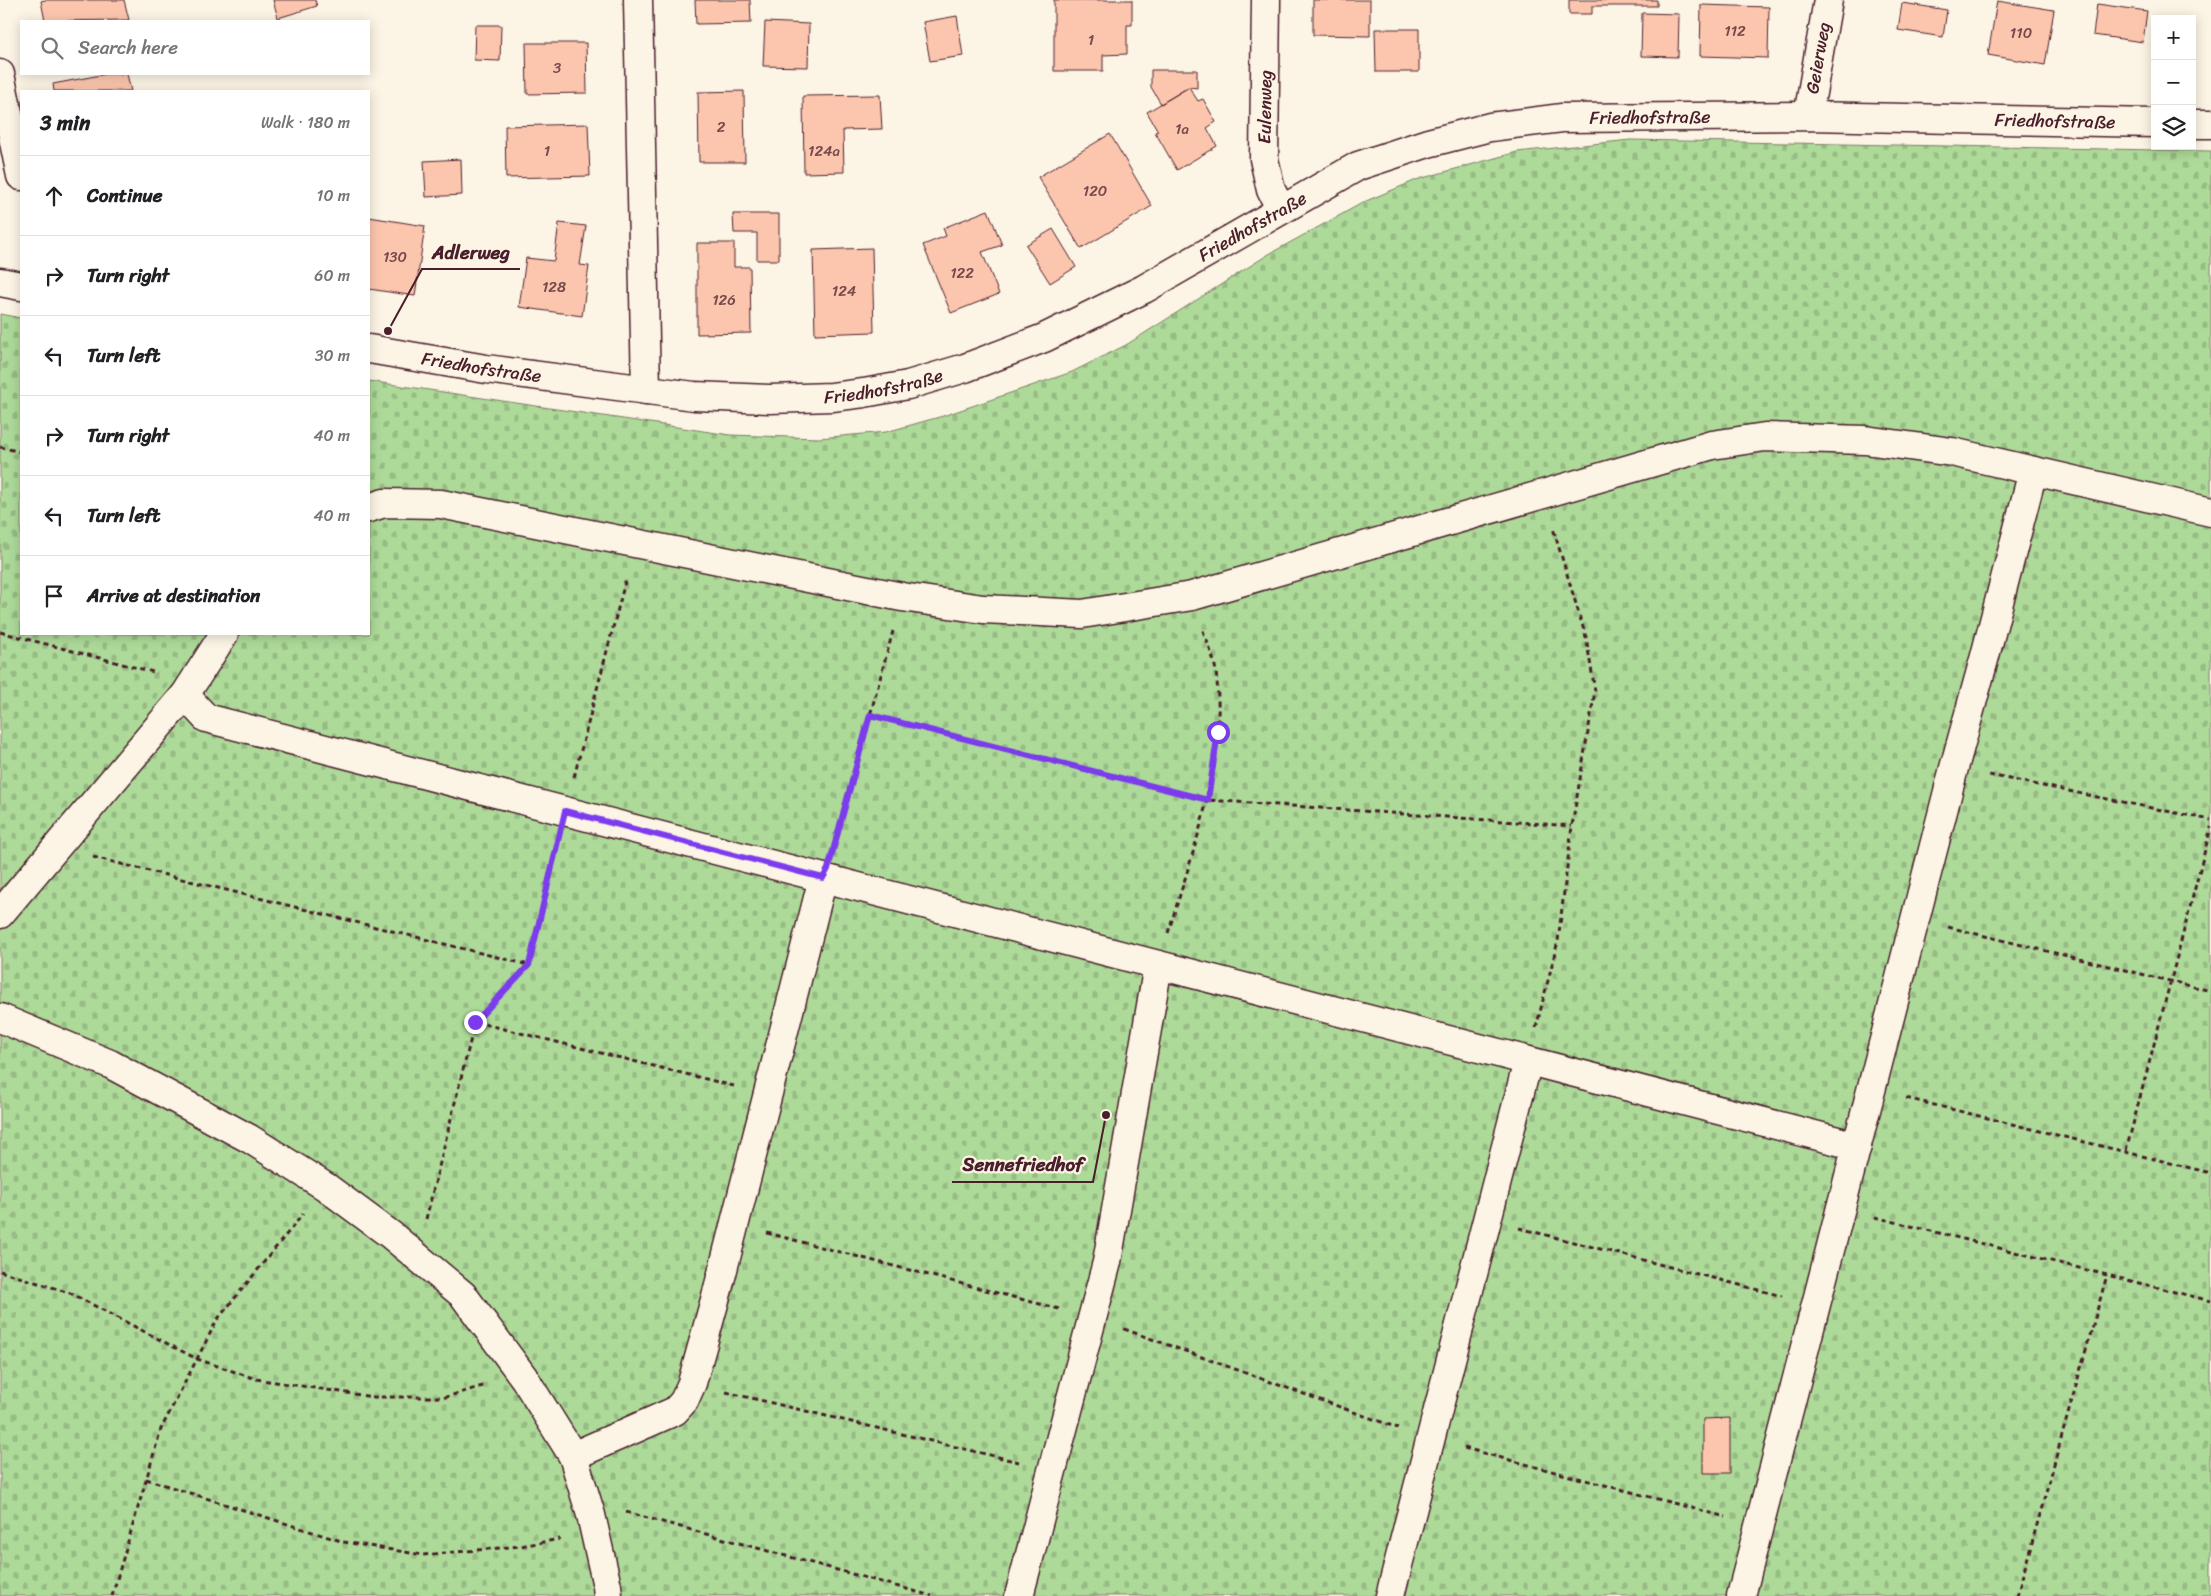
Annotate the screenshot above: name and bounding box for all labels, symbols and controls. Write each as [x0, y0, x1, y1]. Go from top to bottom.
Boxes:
map controls [2151, 15, 2196, 150]
button: + [2151, 15, 2196, 60]
house number: 112 [1724, 18, 1746, 44]
street label: Geierweg [1796, 19, 1840, 96]
search box [20, 20, 370, 75]
house number: 110 [2010, 20, 2032, 46]
house number: 1 [1088, 27, 1094, 53]
text: Search here [78, 31, 178, 64]
icon: search [38, 34, 66, 62]
house number: 3 [553, 55, 561, 81]
button: − [2151, 60, 2196, 105]
street label: Eulenweg [1248, 70, 1282, 144]
street label: Friedhofstraße [1589, 101, 1711, 134]
text: 3 min [40, 104, 90, 142]
street label: Friedhofstraße [1994, 104, 2116, 138]
button: layers [2151, 105, 2196, 150]
text: Walk · 180 m [261, 108, 350, 137]
house number: 2 [717, 114, 726, 140]
house number: 1a [1175, 116, 1189, 142]
house number: 1 [544, 138, 550, 164]
house number: 124a [808, 138, 840, 164]
house number: 120 [1083, 178, 1107, 204]
text: Continue [87, 179, 163, 212]
text: 10 m [317, 181, 350, 210]
icon: ahead [40, 182, 68, 210]
street label: Friedhofstraße [1192, 183, 1313, 271]
callout: Adlerweg [422, 235, 520, 269]
text: Adlerweg [431, 236, 510, 269]
house number: 130 [383, 244, 407, 270]
text: Turn right [87, 259, 169, 292]
house number: 122 [950, 260, 974, 286]
text: 60 m [314, 261, 350, 290]
icon: right [40, 262, 68, 290]
house number: 128 [542, 274, 566, 300]
house number: 124 [832, 278, 856, 304]
house number: 126 [712, 287, 736, 313]
text: Turn left [87, 339, 160, 372]
text: 30 m [315, 341, 350, 370]
icon: left [40, 342, 68, 370]
street label: Friedhofstraße [419, 342, 543, 392]
street label: Friedhofstraße [823, 359, 947, 413]
text: Turn right [87, 419, 169, 452]
text: 40 m [313, 421, 350, 450]
icon: right [40, 422, 68, 450]
text: Turn left [87, 499, 160, 532]
text: 40 m [313, 501, 350, 530]
icon: left [40, 502, 68, 530]
text: Arrive at destination [87, 579, 260, 612]
icon: arrive [40, 582, 68, 610]
route start [1207, 721, 1230, 744]
route end [464, 1011, 487, 1034]
callout: Sennefriedhof [952, 1148, 1093, 1182]
text: Sennefriedhof [961, 1148, 1087, 1181]

